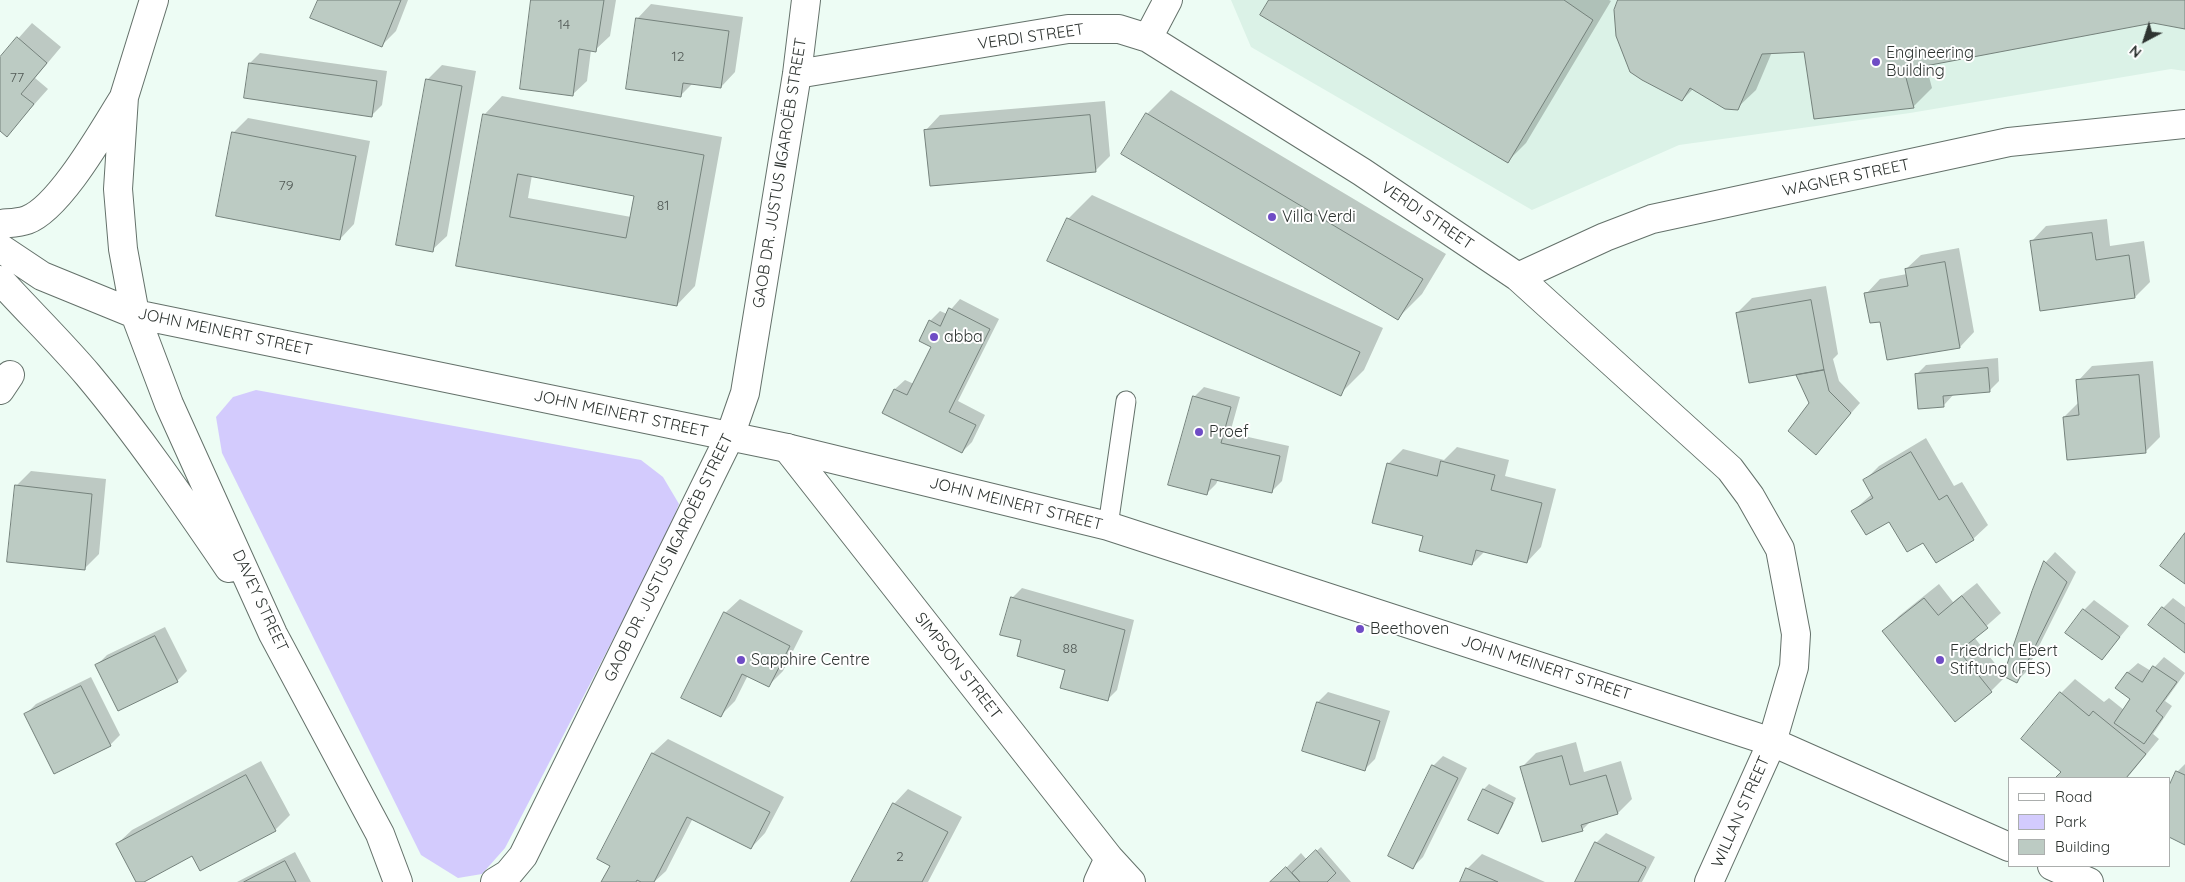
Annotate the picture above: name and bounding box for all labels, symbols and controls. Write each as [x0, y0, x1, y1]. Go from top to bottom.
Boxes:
north arrow [2120, 15, 2170, 65]
house number: 14 [558, 17, 570, 33]
street label: VERDI STREET [976, 20, 1086, 54]
street label: GAOB DR. JUSTUS ǁGAROËB STREET [749, 36, 811, 310]
text: N [2126, 41, 2145, 62]
place label: Engineering Building [1886, 43, 1974, 81]
house number: 12 [672, 49, 684, 65]
marker: Engineering Building [1870, 56, 1882, 68]
house number: 77 [10, 70, 24, 86]
street label: WAGNER STREET [1781, 155, 1911, 201]
house number: 79 [279, 178, 293, 194]
street label: VERDI STREET [1377, 178, 1477, 254]
house number: 81 [657, 198, 669, 214]
place label: Villa Verdi [1282, 207, 1356, 227]
marker: Villa Verdi [1266, 211, 1278, 223]
street label: JOHN MEINERT STREET [136, 304, 314, 360]
place label: abba [944, 327, 983, 347]
marker: abba [928, 331, 940, 343]
street label: JOHN MEINERT STREET [532, 386, 710, 442]
place label: Proef [1209, 422, 1249, 442]
marker: Proef [1193, 426, 1205, 438]
street label: GAOB DR. JUSTUS ǁGAROËB STREET [600, 431, 738, 685]
street label: JOHN MEINERT STREET [927, 473, 1105, 535]
street label: DAVEY STREET [228, 547, 292, 655]
street label: SIMPSON STREET [910, 609, 1006, 723]
place label: Beethoven [1370, 619, 1449, 639]
marker: Beethoven [1354, 623, 1366, 635]
street label: JOHN MEINERT STREET [1459, 631, 1633, 705]
house number: 88 [1062, 641, 1078, 657]
place label: Friedrich Ebert Stiftung (FES) [1950, 641, 2058, 679]
place label: Sapphire Centre [751, 650, 870, 670]
marker: Sapphire Centre [735, 654, 747, 666]
marker: Friedrich Ebert Stiftung (FES) [1934, 654, 1946, 666]
street label: WILLAN STREET [1708, 753, 1774, 871]
legend [2008, 777, 2170, 867]
text: Road [2055, 787, 2092, 806]
text: Park [2055, 812, 2087, 831]
text: Building [2055, 837, 2110, 856]
house number: 2 [896, 849, 904, 865]

